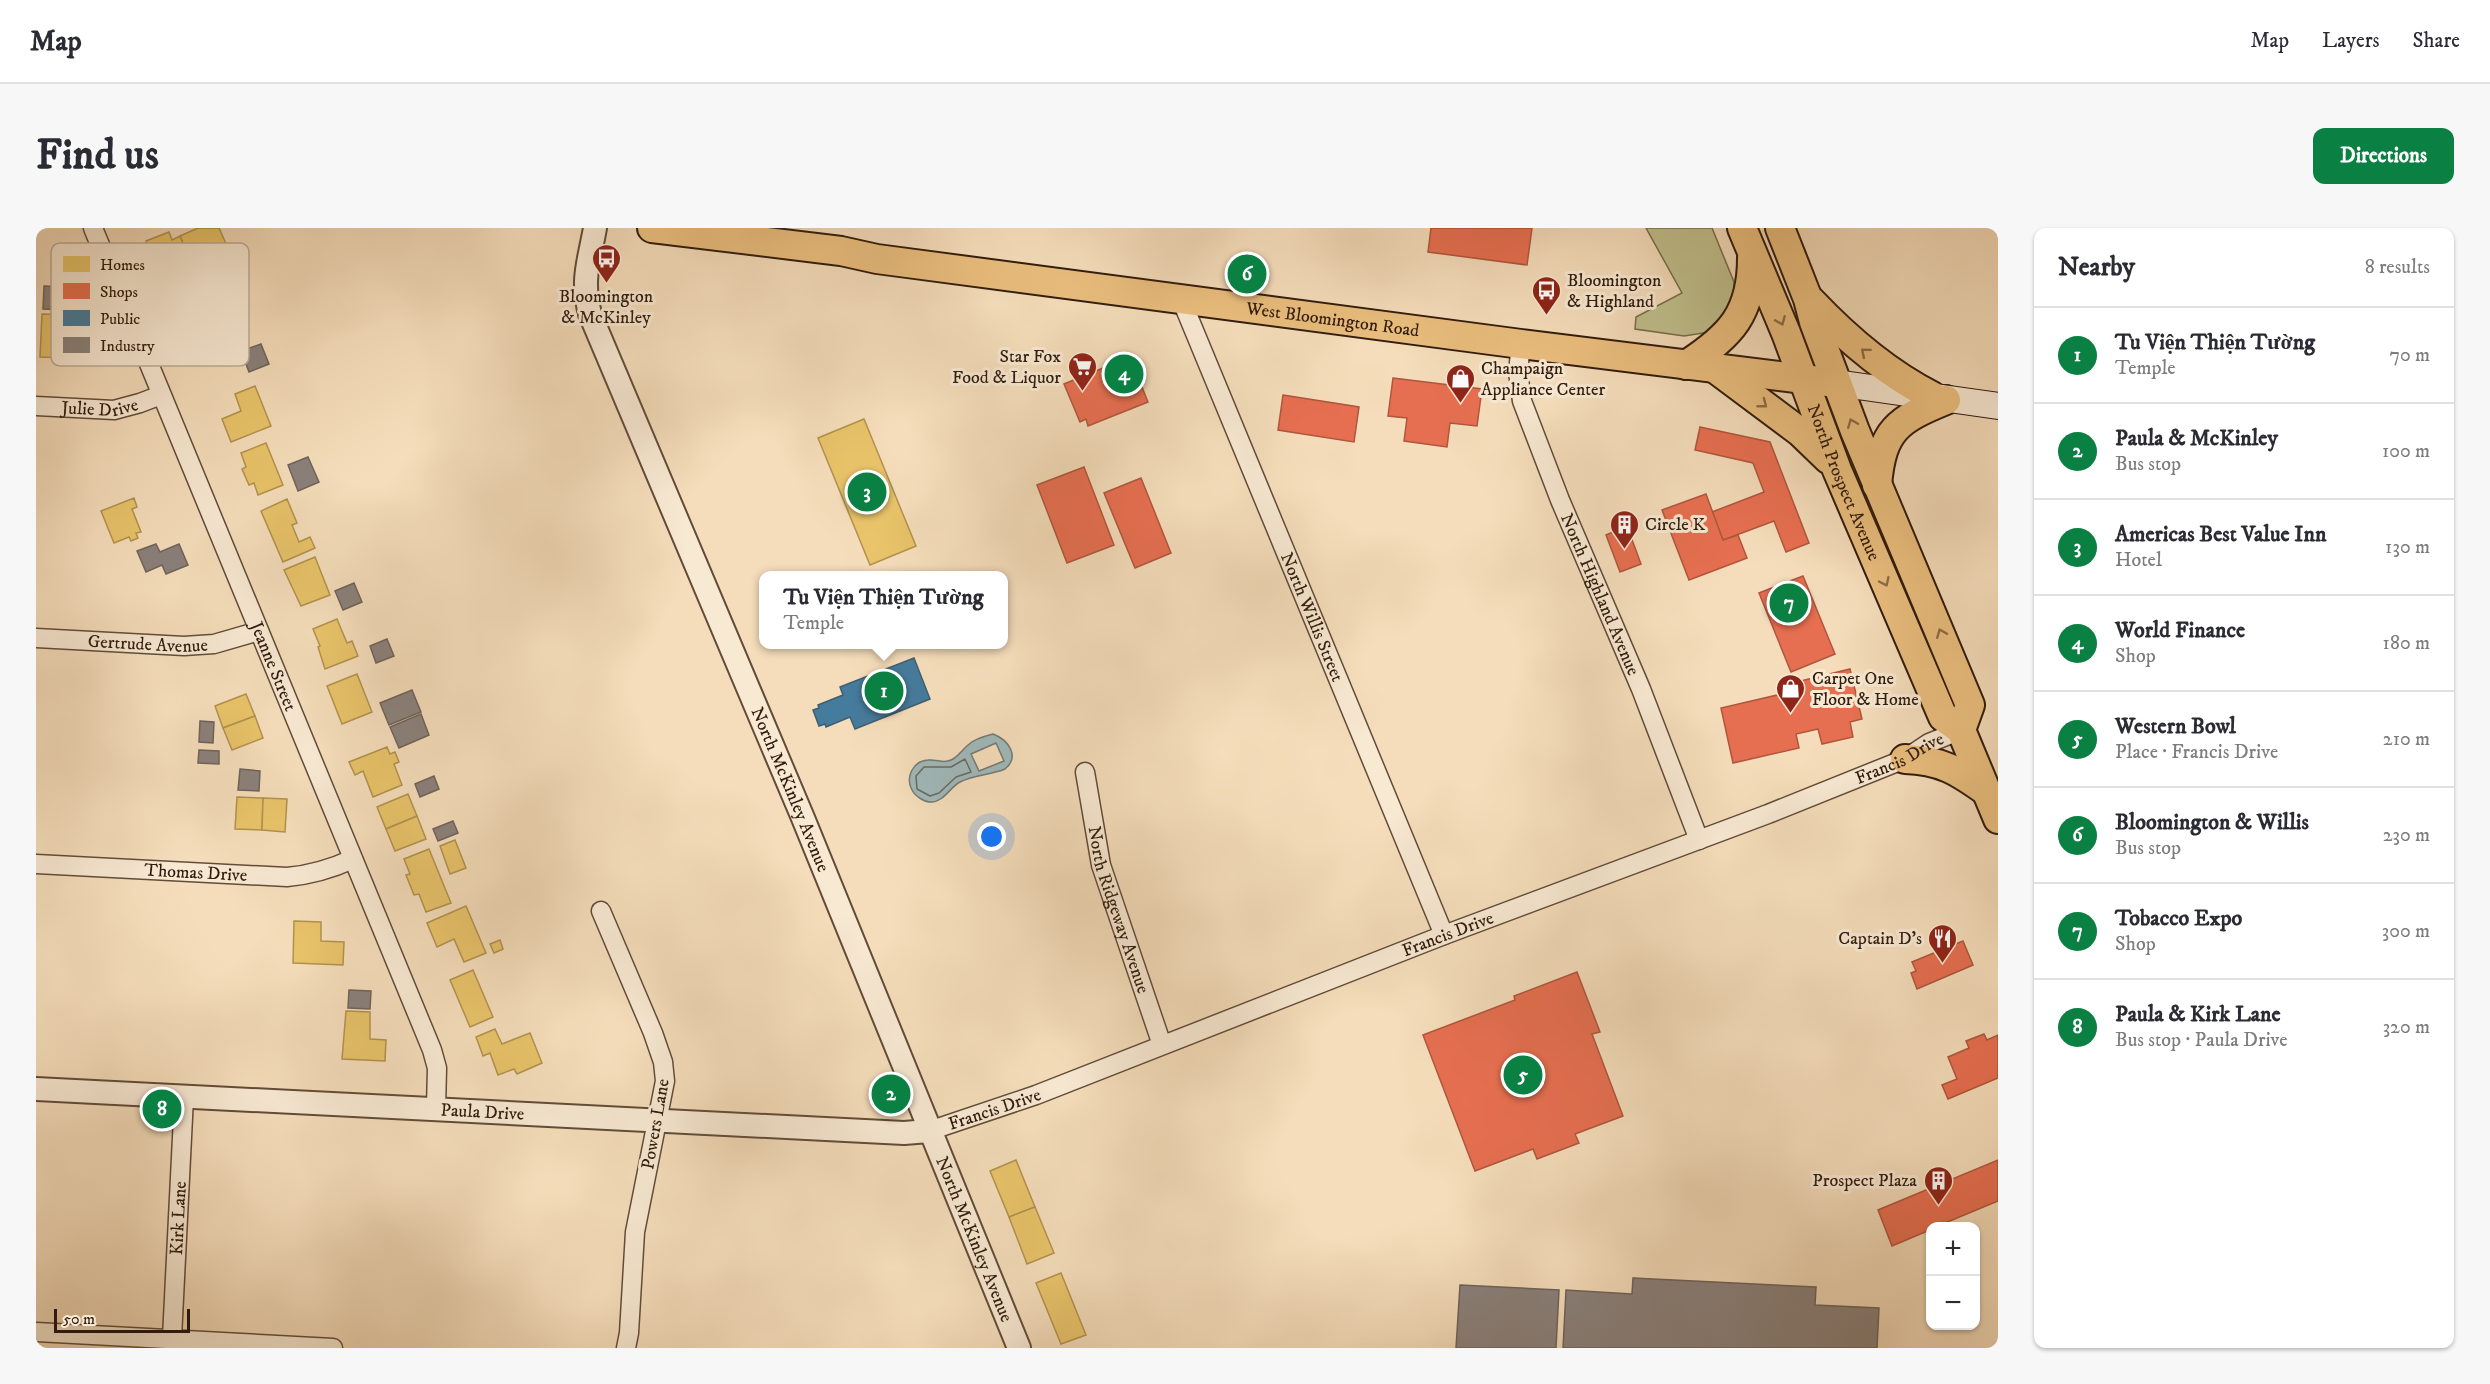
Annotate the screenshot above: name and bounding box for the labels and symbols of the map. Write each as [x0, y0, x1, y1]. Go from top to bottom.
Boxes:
legend [51, 243, 249, 366]
bus stop icon: Bloomington & McKinley [590, 243, 622, 285]
pin: 6 [1228, 252, 1266, 296]
text: Homes [100, 255, 145, 275]
place label: Bloomington & Highland [1567, 270, 1662, 313]
bus stop icon: Bloomington & Highland [1530, 274, 1562, 316]
text: Shops [100, 282, 138, 302]
place label: Bloomington & McKinley [559, 286, 654, 329]
street label: West Bloomington Road [1244, 298, 1421, 342]
text: Public [100, 309, 140, 329]
one-way arrow [1774, 314, 1786, 325]
text: Industry [100, 336, 155, 356]
place label: Star Fox Food & Liquor [952, 346, 1061, 389]
one-way arrow [1861, 348, 1872, 359]
supermarket icon: Star Fox Food & Liquor [1066, 350, 1098, 392]
pin: 4 [1104, 352, 1144, 396]
place label: Champaign Appliance Center [1481, 358, 1605, 401]
shop icon: Champaign Appliance Center [1444, 362, 1476, 404]
street label: Julie Drive [59, 394, 141, 422]
one-way arrow [1756, 396, 1767, 407]
street label: North Prospect Avenue [1802, 402, 1885, 564]
one-way arrow [1847, 419, 1859, 430]
pin: 3 [848, 470, 886, 514]
building icon: Circle K [1608, 508, 1640, 550]
street label: North Highland Avenue [1555, 510, 1644, 679]
place label: Circle K [1645, 514, 1706, 536]
street label: North Willis Street [1275, 549, 1348, 685]
one-way arrow [1878, 575, 1890, 586]
pin: 7 [1770, 580, 1808, 626]
street label: Jeanne Street [244, 617, 301, 715]
one-way arrow [1936, 628, 1948, 639]
street label: Gertrude Avenue [87, 631, 209, 658]
pin: 1 [864, 668, 904, 714]
place label: Carpet One Floor & Home [1812, 668, 1919, 711]
shop icon: Carpet One Floor & Home [1775, 672, 1807, 714]
street label: North McKinley Avenue [745, 704, 834, 875]
street label: Francis Drive [1852, 728, 1947, 790]
your location [977, 822, 1006, 851]
street label: North Ridgeway Avenue [1082, 824, 1154, 996]
street label: Thomas Drive [144, 860, 248, 887]
street label: Francis Drive [1399, 907, 1497, 962]
restaurant icon: Captain D's [1927, 922, 1959, 964]
place label: Captain D's [1838, 928, 1922, 950]
pin: 5 [1504, 1052, 1542, 1098]
pin: 2 [872, 1072, 910, 1116]
street label: Powers Lane [637, 1077, 675, 1171]
street label: Francis Drive [946, 1084, 1044, 1136]
pin: 8 [142, 1086, 182, 1132]
street label: Paula Drive [440, 1100, 525, 1126]
street label: North McKinley Avenue [930, 1154, 1017, 1325]
building icon: Prospect Plaza [1922, 1164, 1954, 1206]
place label: Prospect Plaza [1812, 1170, 1917, 1192]
street label: Kirk Lane [166, 1181, 192, 1256]
scale bar [54, 1306, 190, 1334]

